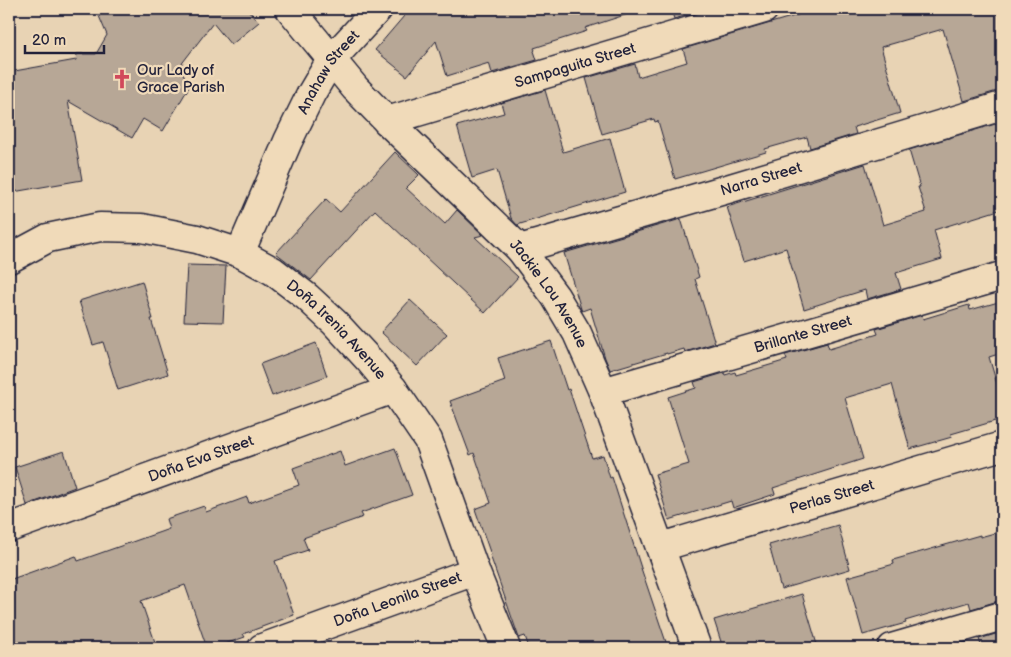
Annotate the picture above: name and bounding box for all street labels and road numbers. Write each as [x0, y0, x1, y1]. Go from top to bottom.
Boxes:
street label: Anahaw Street [293, 26, 364, 117]
street label: Sampaguita Street [512, 38, 638, 92]
street label: Narra Street [718, 157, 804, 200]
street label: Jackie Lou Avenue [506, 235, 592, 351]
street label: Doña Irenia Avenue [283, 275, 391, 383]
street label: Brillante Street [752, 311, 854, 357]
street label: Doña Eva Street [146, 431, 256, 486]
street label: Perlas Street [787, 475, 877, 518]
street label: Doña Leonila Street [331, 567, 464, 631]

